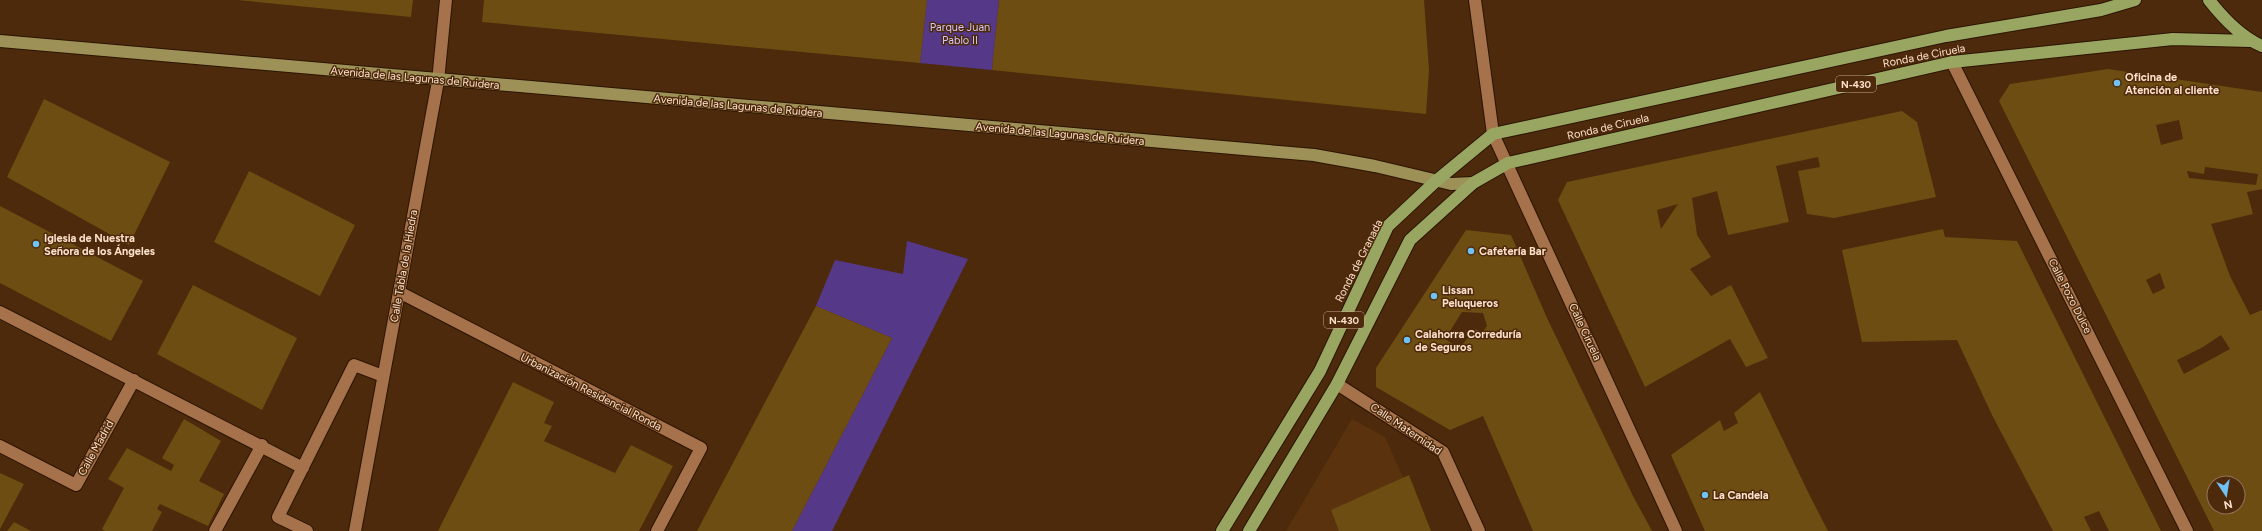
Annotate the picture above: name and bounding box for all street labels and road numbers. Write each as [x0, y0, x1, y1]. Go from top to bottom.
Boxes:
street label: Ronda de Ciruela [1882, 42, 1966, 70]
street label: Avenida de las Lagunas de Ruidera [330, 64, 500, 92]
road number: N-430 [1836, 76, 1876, 92]
street label: Avenida de las Lagunas de Ruidera [653, 92, 823, 120]
street label: Ronda de Ciruela [1566, 111, 1650, 143]
street label: Avenida de las Lagunas de Ruidera [975, 120, 1145, 148]
street label: Calle Tabla de la Hiedra [388, 209, 420, 323]
street label: Ronda de Granada [1333, 218, 1385, 304]
street label: Calle Pozo Dulce [2046, 256, 2094, 336]
street label: Calle Ciruela [1566, 301, 1604, 363]
road number: N-430 [1324, 312, 1364, 328]
street label: Urbanización Residencial Ronda [518, 351, 664, 433]
street label: Calle Maternidad [1368, 400, 1444, 458]
street label: Calle Madrid [75, 418, 117, 478]

